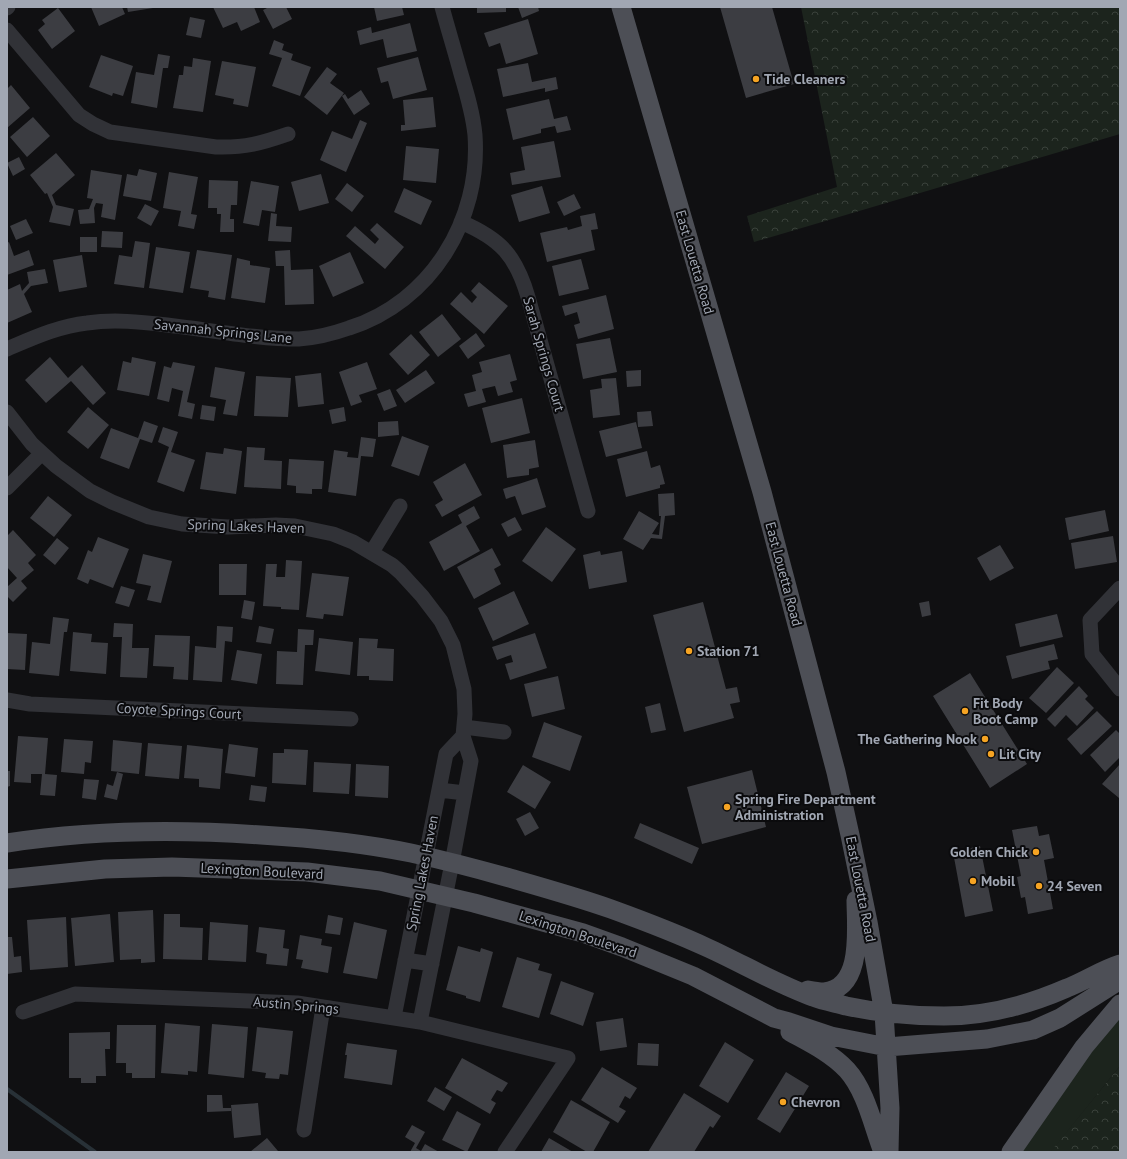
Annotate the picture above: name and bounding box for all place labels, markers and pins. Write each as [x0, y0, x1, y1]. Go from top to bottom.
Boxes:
place label: Tide Cleaners [764, 70, 845, 88]
marker: Tide Cleaners [751, 74, 761, 84]
place label: Station 71 [697, 642, 759, 660]
marker: Station 71 [684, 646, 694, 656]
place label: Fit Body Boot Camp [973, 694, 1038, 728]
marker: Fit Body Boot Camp [960, 706, 970, 716]
place label: The Gathering Nook [857, 730, 977, 748]
marker: The Gathering Nook [980, 734, 990, 744]
place label: Lit City [999, 745, 1041, 763]
marker: Lit City [986, 749, 996, 759]
place label: Spring Fire Department Administration [735, 790, 876, 824]
marker: Spring Fire Department Administration [722, 802, 732, 812]
place label: Golden Chick [950, 843, 1028, 861]
marker: Golden Chick [1031, 847, 1041, 857]
place label: Mobil [981, 872, 1016, 890]
marker: Mobil [968, 876, 978, 886]
place label: 24 Seven [1047, 877, 1102, 895]
marker: 24 Seven [1034, 881, 1044, 891]
place label: Chevron [791, 1093, 840, 1111]
marker: Chevron [778, 1097, 788, 1107]

